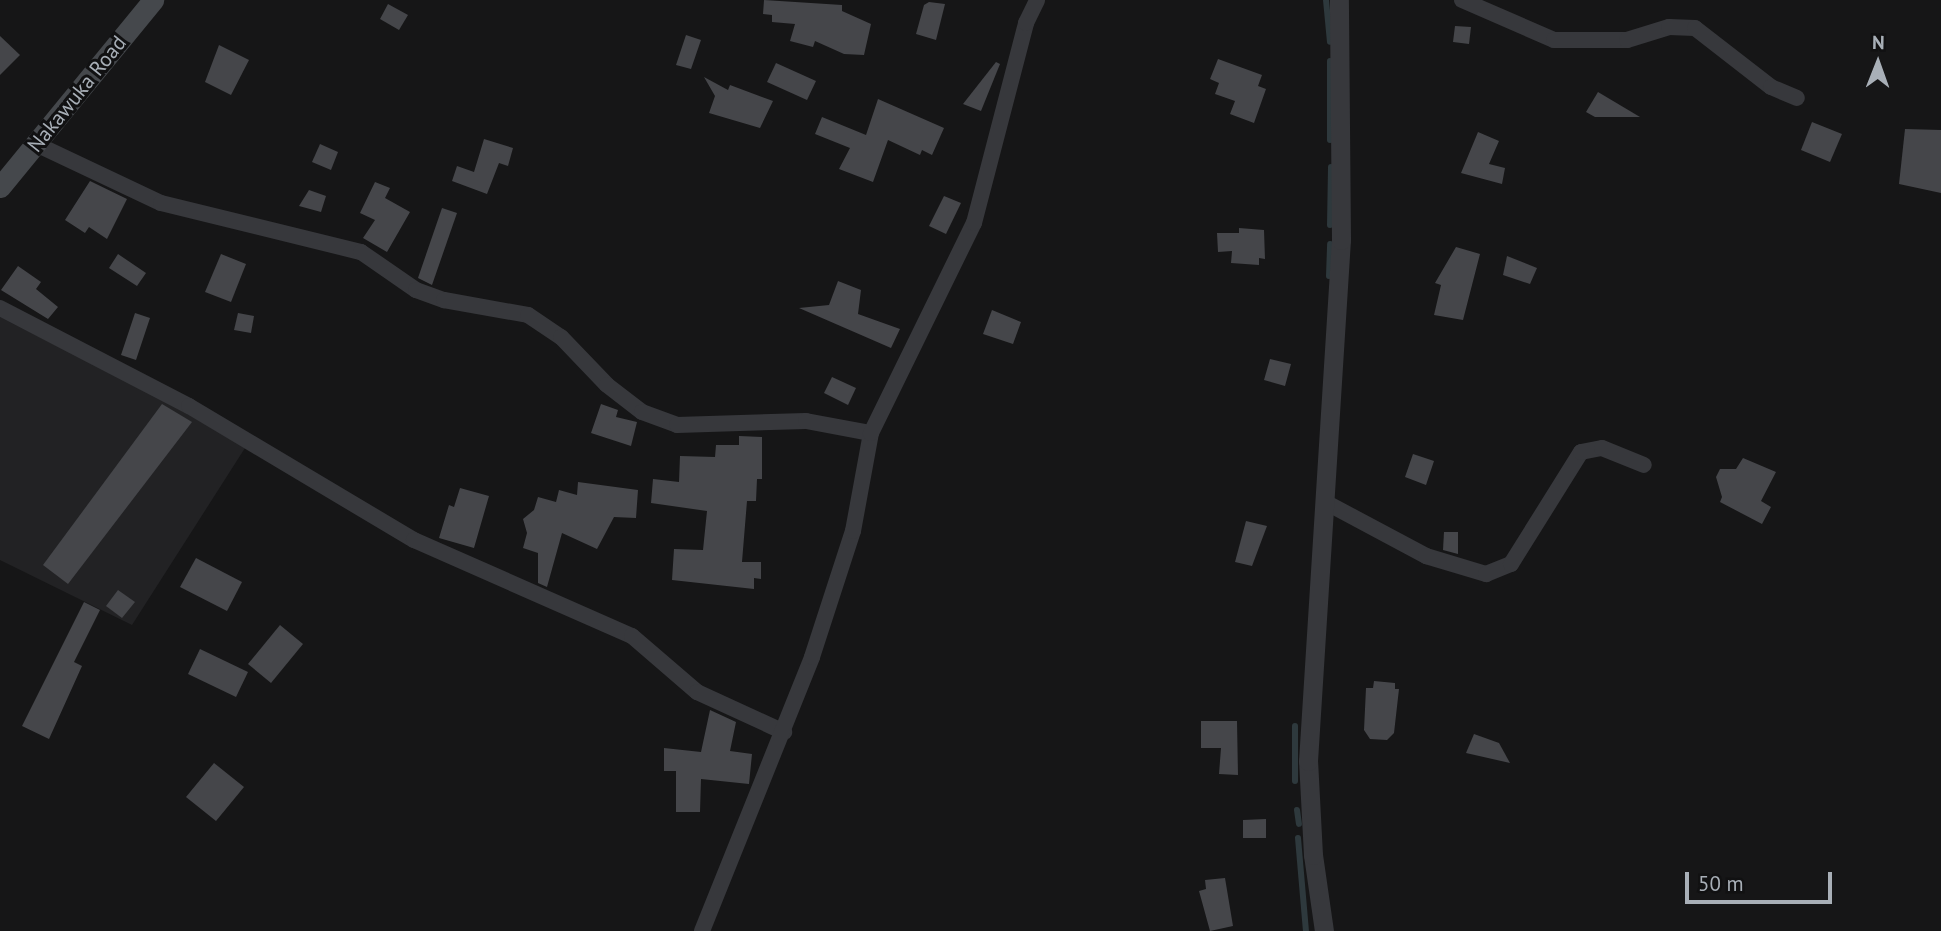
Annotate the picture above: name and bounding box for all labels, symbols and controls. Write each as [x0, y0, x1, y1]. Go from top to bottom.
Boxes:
north arrow [1843, 28, 1913, 98]
text: N [1872, 30, 1885, 54]
street label: Nakawuka Road [22, 31, 132, 157]
scale bar [1689, 858, 1836, 902]
text: 50 m [1698, 870, 1744, 897]

